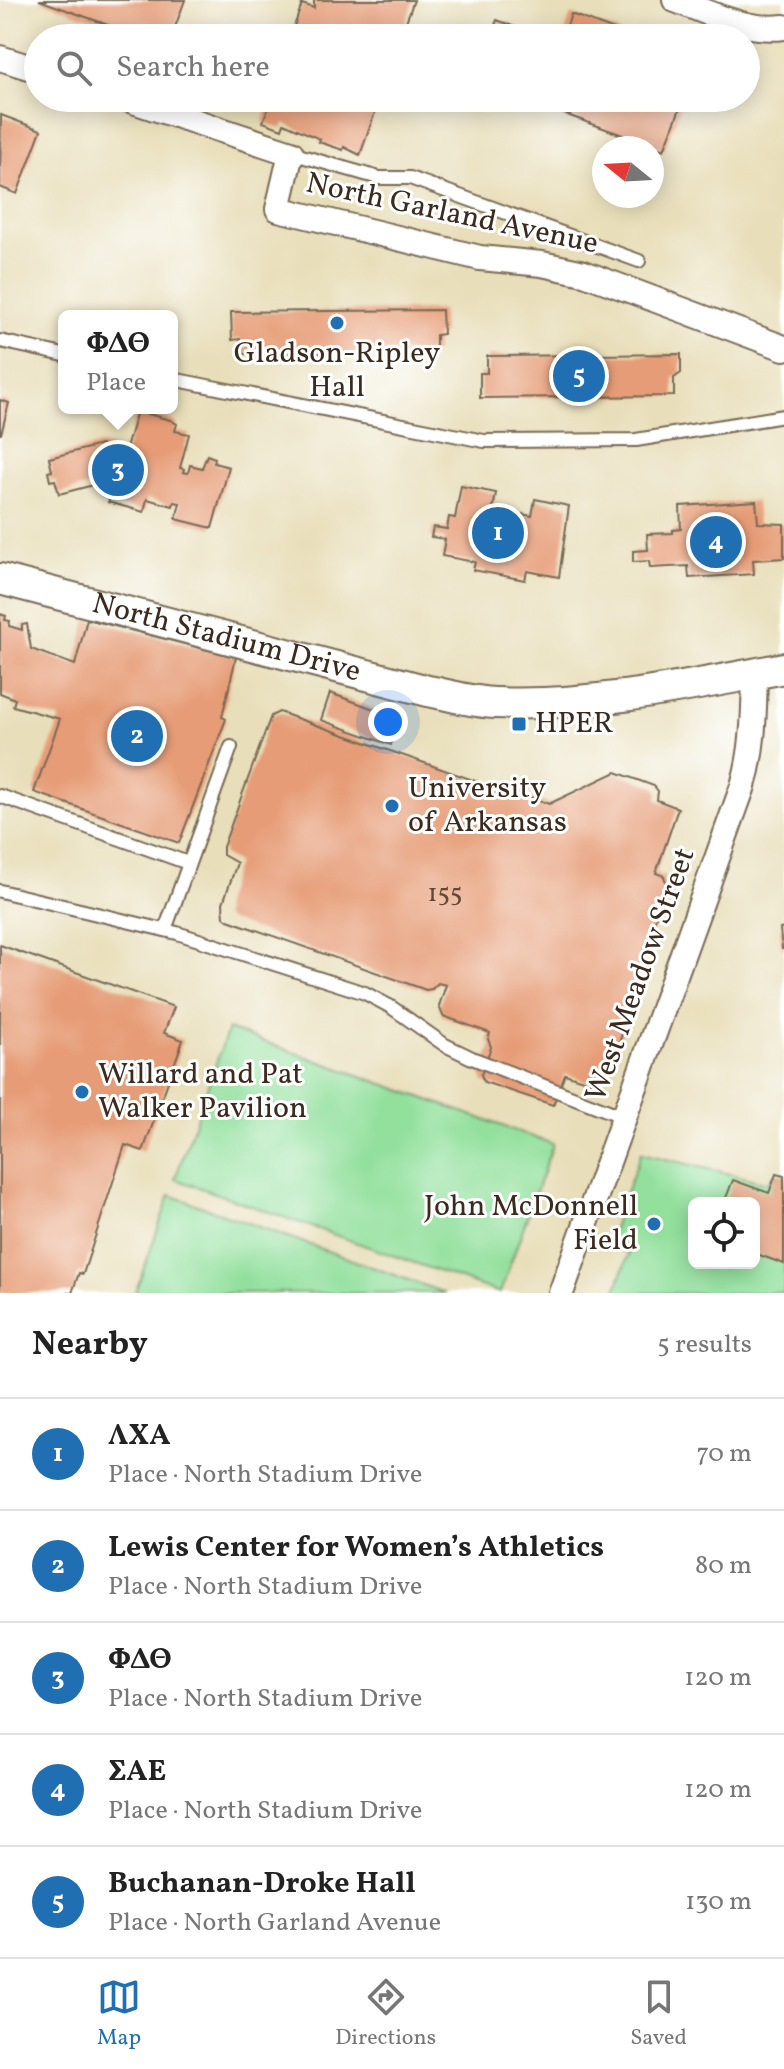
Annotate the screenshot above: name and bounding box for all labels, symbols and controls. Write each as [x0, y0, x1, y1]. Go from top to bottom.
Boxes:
search box [24, 24, 760, 112]
icon: search [52, 46, 96, 90]
text: Search here [116, 47, 270, 89]
north arrow [592, 136, 664, 208]
street label: North Garland Avenue [302, 163, 602, 265]
popup [58, 310, 178, 414]
marker: Gladson-Ripley Hall [328, 314, 346, 332]
text: ΦΔΘ [86, 323, 150, 365]
place label: Gladson-Ripley Hall [234, 333, 440, 409]
pin: 5 [553, 346, 605, 406]
text: Place [86, 365, 146, 401]
pin: 3 [92, 440, 144, 500]
pin: 1 [472, 503, 524, 563]
pin: 4 [690, 512, 742, 572]
street label: North Stadium Drive [88, 583, 365, 693]
your location [368, 702, 408, 742]
place label: HPER [535, 703, 614, 745]
pin: 2 [111, 706, 163, 766]
marker: HPER [510, 715, 528, 733]
place label: University of Arkansas [408, 768, 567, 844]
marker: University of Arkansas [383, 797, 401, 815]
street label: West Meadow Street [576, 842, 706, 1108]
house number: 155 [427, 876, 463, 912]
place label: Willard and Pat Walker Pavilion [98, 1054, 307, 1130]
marker: Willard and Pat Walker Pavilion [73, 1083, 91, 1101]
place label: John McDonnell Field [424, 1186, 638, 1262]
map controls [688, 1197, 760, 1269]
button: locate [688, 1197, 760, 1269]
marker: John McDonnell Field [645, 1215, 663, 1233]
text: Nearby [32, 1322, 148, 1369]
text: 5 results [657, 1327, 752, 1363]
text: ΛΧΑ [108, 1415, 171, 1457]
text: 1 [53, 1436, 63, 1472]
text: 70 m [697, 1436, 752, 1472]
text: Place · North Stadium Drive [108, 1457, 422, 1493]
text: Lewis Center for Women’s Athletics [108, 1527, 604, 1569]
text: 2 [51, 1548, 65, 1584]
text: 80 m [695, 1548, 752, 1584]
text: Place · North Stadium Drive [108, 1569, 422, 1605]
text: ΦΔΘ [108, 1639, 172, 1681]
text: 3 [51, 1660, 65, 1696]
text: 120 m [684, 1660, 752, 1696]
text: Place · North Stadium Drive [108, 1681, 422, 1717]
text: ΣΑΕ [108, 1751, 166, 1793]
text: 4 [50, 1772, 66, 1808]
text: 120 m [684, 1772, 752, 1808]
text: Place · North Stadium Drive [108, 1793, 422, 1829]
text: Buchanan-Droke Hall [108, 1863, 416, 1905]
text: 5 [52, 1884, 64, 1920]
text: 130 m [685, 1884, 752, 1920]
text: Place · North Garland Avenue [108, 1905, 441, 1941]
tab: Map [97, 1975, 141, 2054]
tab: Directions [335, 1975, 436, 2054]
tab: Saved [630, 1975, 687, 2054]

